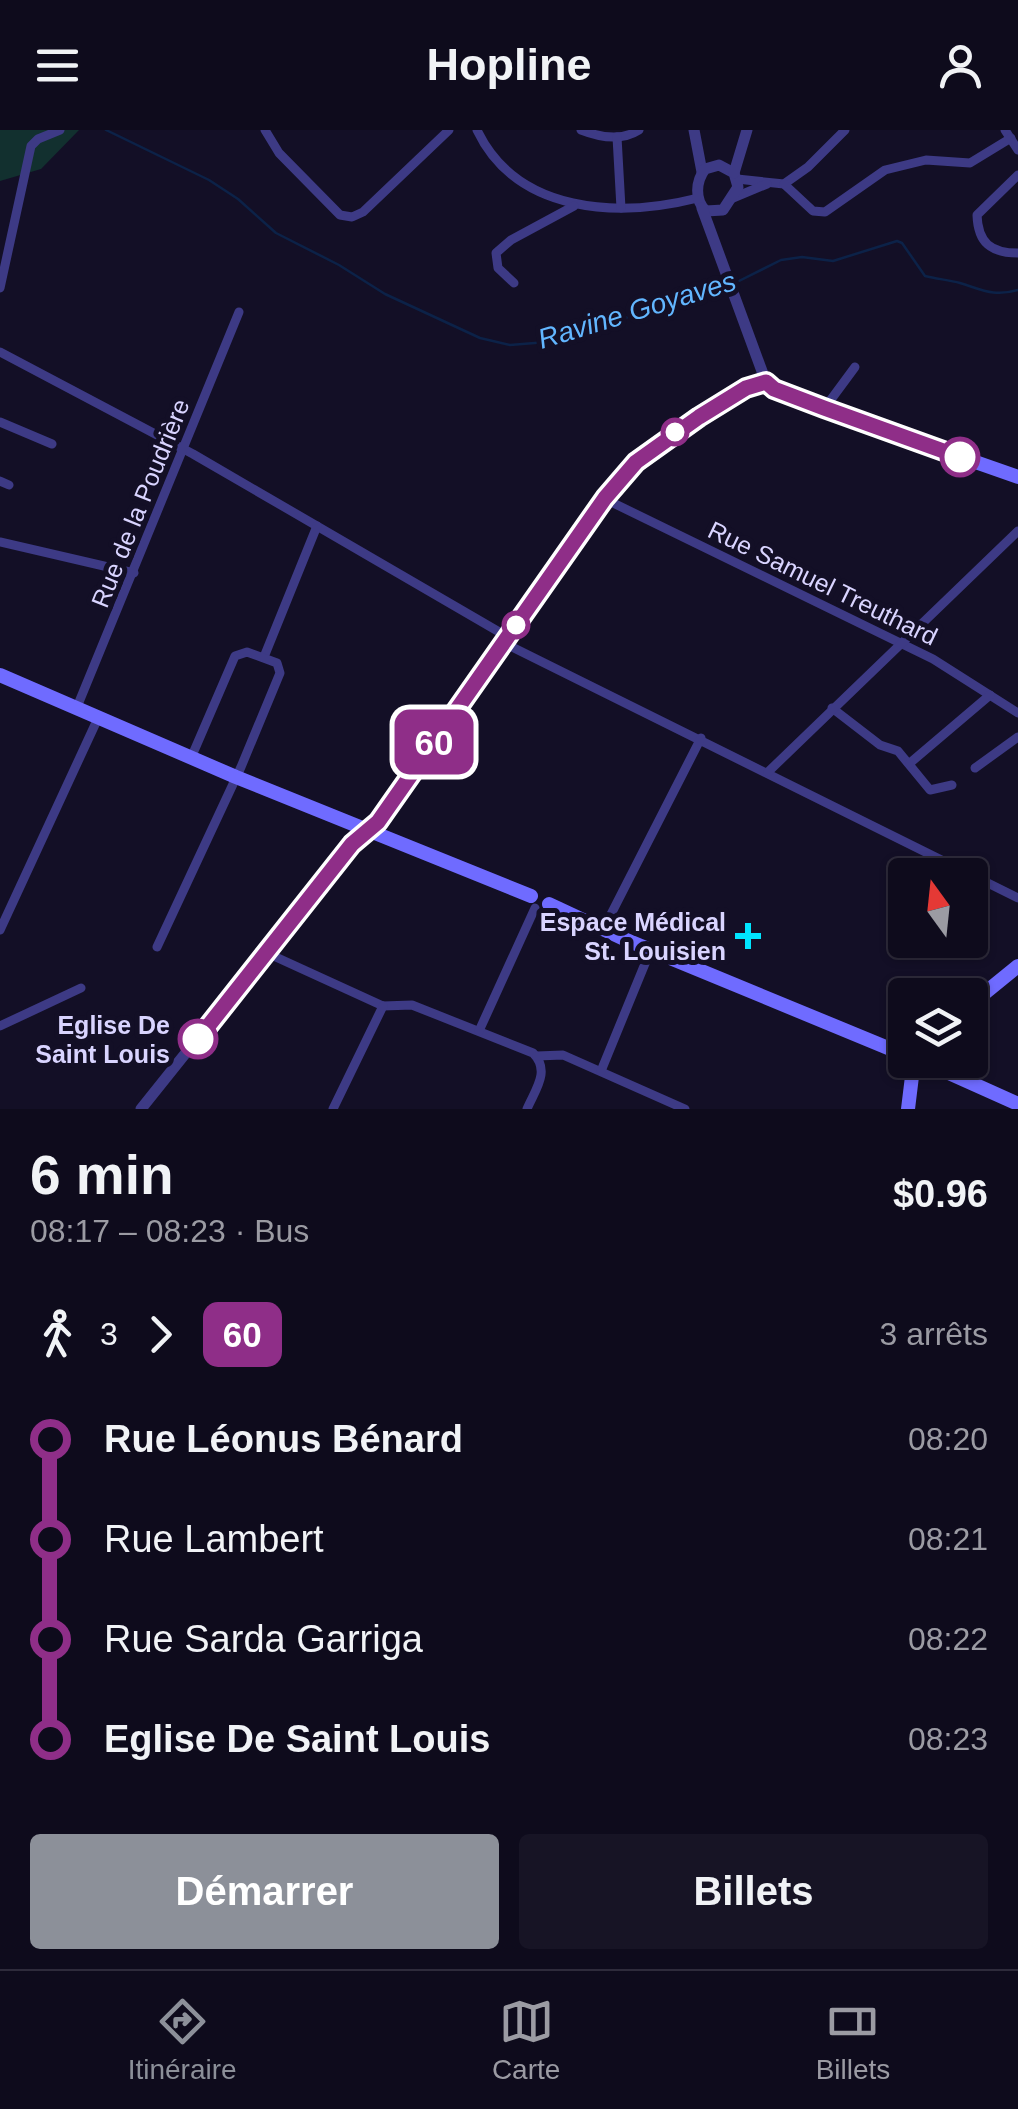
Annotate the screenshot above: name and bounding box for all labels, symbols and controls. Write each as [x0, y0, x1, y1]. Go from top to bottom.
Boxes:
icon: menu [30, 38, 85, 93]
icon: person [933, 38, 988, 93]
text: Hopline [427, 39, 592, 90]
water label: Ravine Goyaves [534, 265, 740, 355]
street label: Rue de la Poudrière [85, 395, 195, 611]
unlabelled marker [662, 419, 688, 445]
unlabelled marker [941, 438, 979, 476]
street label: Rue Samuel Treuthard [704, 515, 942, 651]
unlabelled marker [503, 612, 529, 638]
line badge: 60 [389, 710, 479, 774]
text: 60 [415, 723, 453, 762]
north arrow [888, 858, 988, 958]
map controls [888, 858, 988, 1078]
place label: Espace Médical St. Louisien [540, 908, 726, 965]
marker: Espace Médical St. Louisien [735, 923, 761, 949]
button: layers [888, 978, 988, 1078]
place label: Eglise De Saint Louis [35, 1011, 170, 1068]
marker: Eglise De Saint Louis [179, 1020, 217, 1058]
text: 6 min [30, 1144, 174, 1206]
text: $0.96 [893, 1173, 988, 1215]
text: 08:17 – 08:23 · Bus [30, 1213, 309, 1249]
icon: walk [30, 1307, 85, 1362]
icon: forward [133, 1307, 188, 1362]
text: 60 [223, 1315, 262, 1354]
text: 3 [100, 1316, 118, 1352]
text: 3 arrêts [880, 1316, 988, 1352]
text: Rue Léonus Bénard [104, 1418, 463, 1460]
text: 08:20 [908, 1421, 988, 1457]
text: Rue Lambert [104, 1518, 324, 1560]
text: 08:21 [908, 1521, 988, 1557]
text: Rue Sarda Garriga [104, 1618, 423, 1660]
text: 08:22 [908, 1621, 988, 1657]
text: Eglise De Saint Louis [104, 1718, 490, 1760]
text: 08:23 [908, 1721, 988, 1757]
button: Démarrer [30, 1834, 499, 1949]
button: Billets [519, 1834, 988, 1949]
tab: Itinéraire [128, 1994, 237, 2086]
tab: Carte [492, 1994, 560, 2086]
tab: Billets [816, 1994, 890, 2086]

